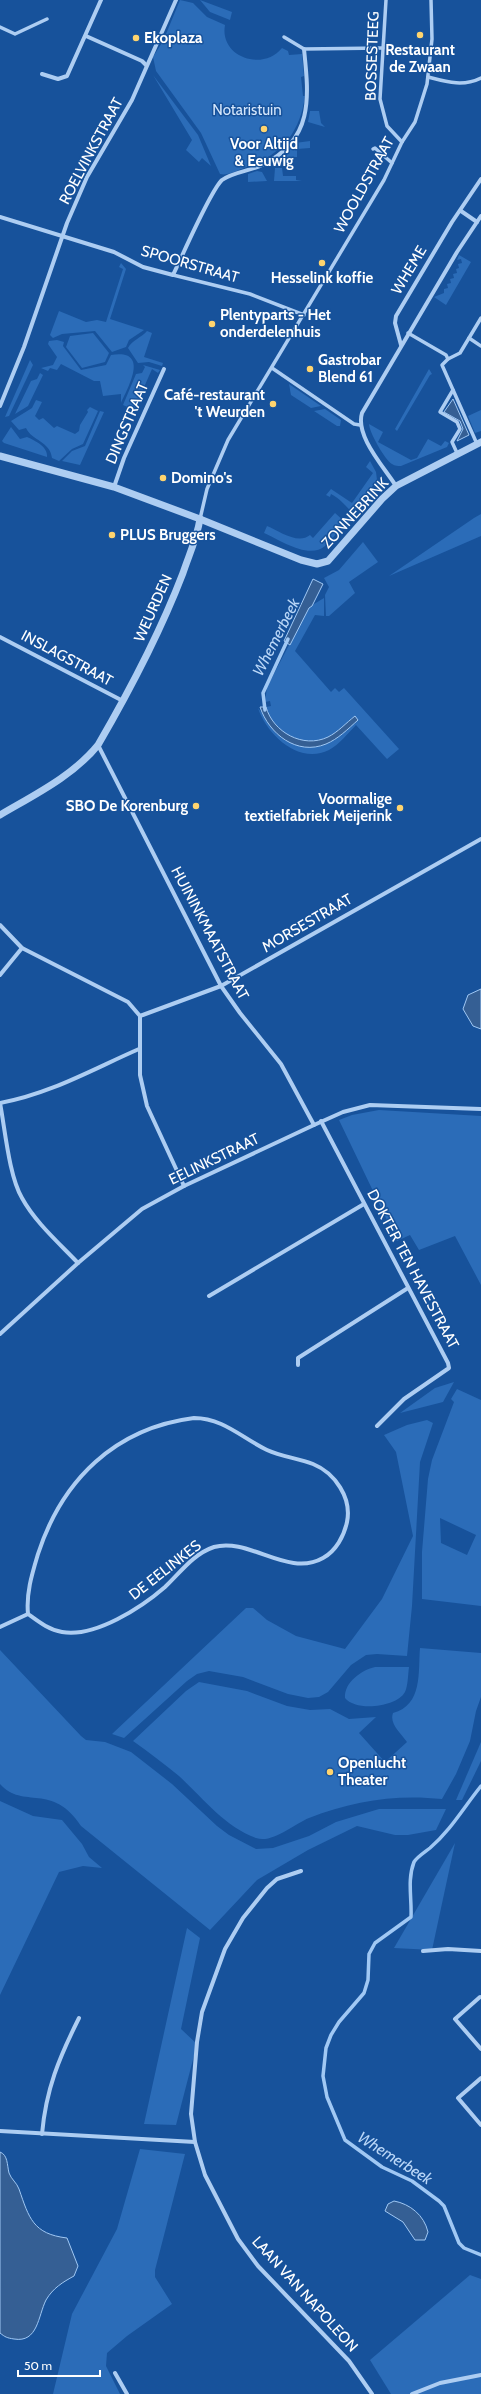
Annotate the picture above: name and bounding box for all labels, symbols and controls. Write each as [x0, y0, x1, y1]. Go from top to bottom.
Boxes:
street label: BOSSESTEEG [361, 11, 383, 101]
place label: Ekoplaza [144, 29, 203, 47]
marker: Restaurant de Zwaan [415, 30, 425, 40]
marker: Ekoplaza [131, 33, 141, 43]
place label: Restaurant de Zwaan [385, 41, 455, 76]
street label: ROELVINKSTRAAT [55, 95, 127, 207]
park label: Notaristuin [212, 101, 282, 119]
marker: Voor Altijd & Eeuwig [259, 124, 269, 134]
street label: WOOLDSTRAAT [330, 134, 398, 236]
place label: Voor Altijd & Eeuwig [230, 135, 298, 170]
street label: SPOORSTRAAT [139, 241, 241, 287]
street label: WHEME [388, 242, 430, 298]
marker: Hesselink koffie [317, 258, 327, 268]
place label: Hesselink koffie [271, 269, 374, 287]
place label: Plentyparts - Het onderdelenhuis [220, 306, 331, 341]
marker: Plentyparts - Het onderdelenhuis [207, 319, 217, 329]
place label: Gastrobar Blend 61 [318, 351, 381, 386]
marker: Gastrobar Blend 61 [305, 364, 315, 374]
street label: DINGSTRAAT [102, 380, 152, 466]
place label: Café-restaurant 't Weurden [164, 386, 265, 421]
marker: Café-restaurant 't Weurden [268, 399, 278, 409]
place label: Domino's [171, 469, 232, 487]
marker: Domino's [158, 473, 168, 483]
street label: ZONNEBRINK [318, 474, 393, 552]
place label: PLUS Bruggers [120, 526, 216, 544]
marker: PLUS Bruggers [107, 530, 117, 540]
street label: WEURDEN [130, 571, 176, 645]
water label: Whemerbeek [248, 594, 304, 679]
street label: INSLAGSTRAAT [18, 626, 116, 690]
place label: Voormalige textielfabriek Meijerink [244, 790, 393, 825]
place label: SBO De Korenburg [66, 797, 188, 815]
marker: SBO De Korenburg [191, 801, 201, 811]
marker: Voormalige textielfabriek Meijerink [395, 803, 405, 813]
street label: HUININKMAATSTRAAT [167, 863, 253, 1003]
street label: MORSESTRAAT [259, 890, 355, 956]
street label: EELINKSTRAAT [166, 1129, 262, 1189]
street label: DOKTER TEN HAVESTRAAT [363, 1186, 463, 1352]
street label: DE EELINKES [125, 1536, 205, 1604]
place label: Openlucht Theater [338, 1754, 406, 1789]
marker: Openlucht Theater [325, 1767, 335, 1777]
water label: Whemerbeek [354, 2128, 437, 2189]
street label: LAAN VAN NAPOLEON [248, 2233, 362, 2355]
scale bar [18, 2352, 100, 2378]
text: 50 m [24, 2358, 52, 2373]

